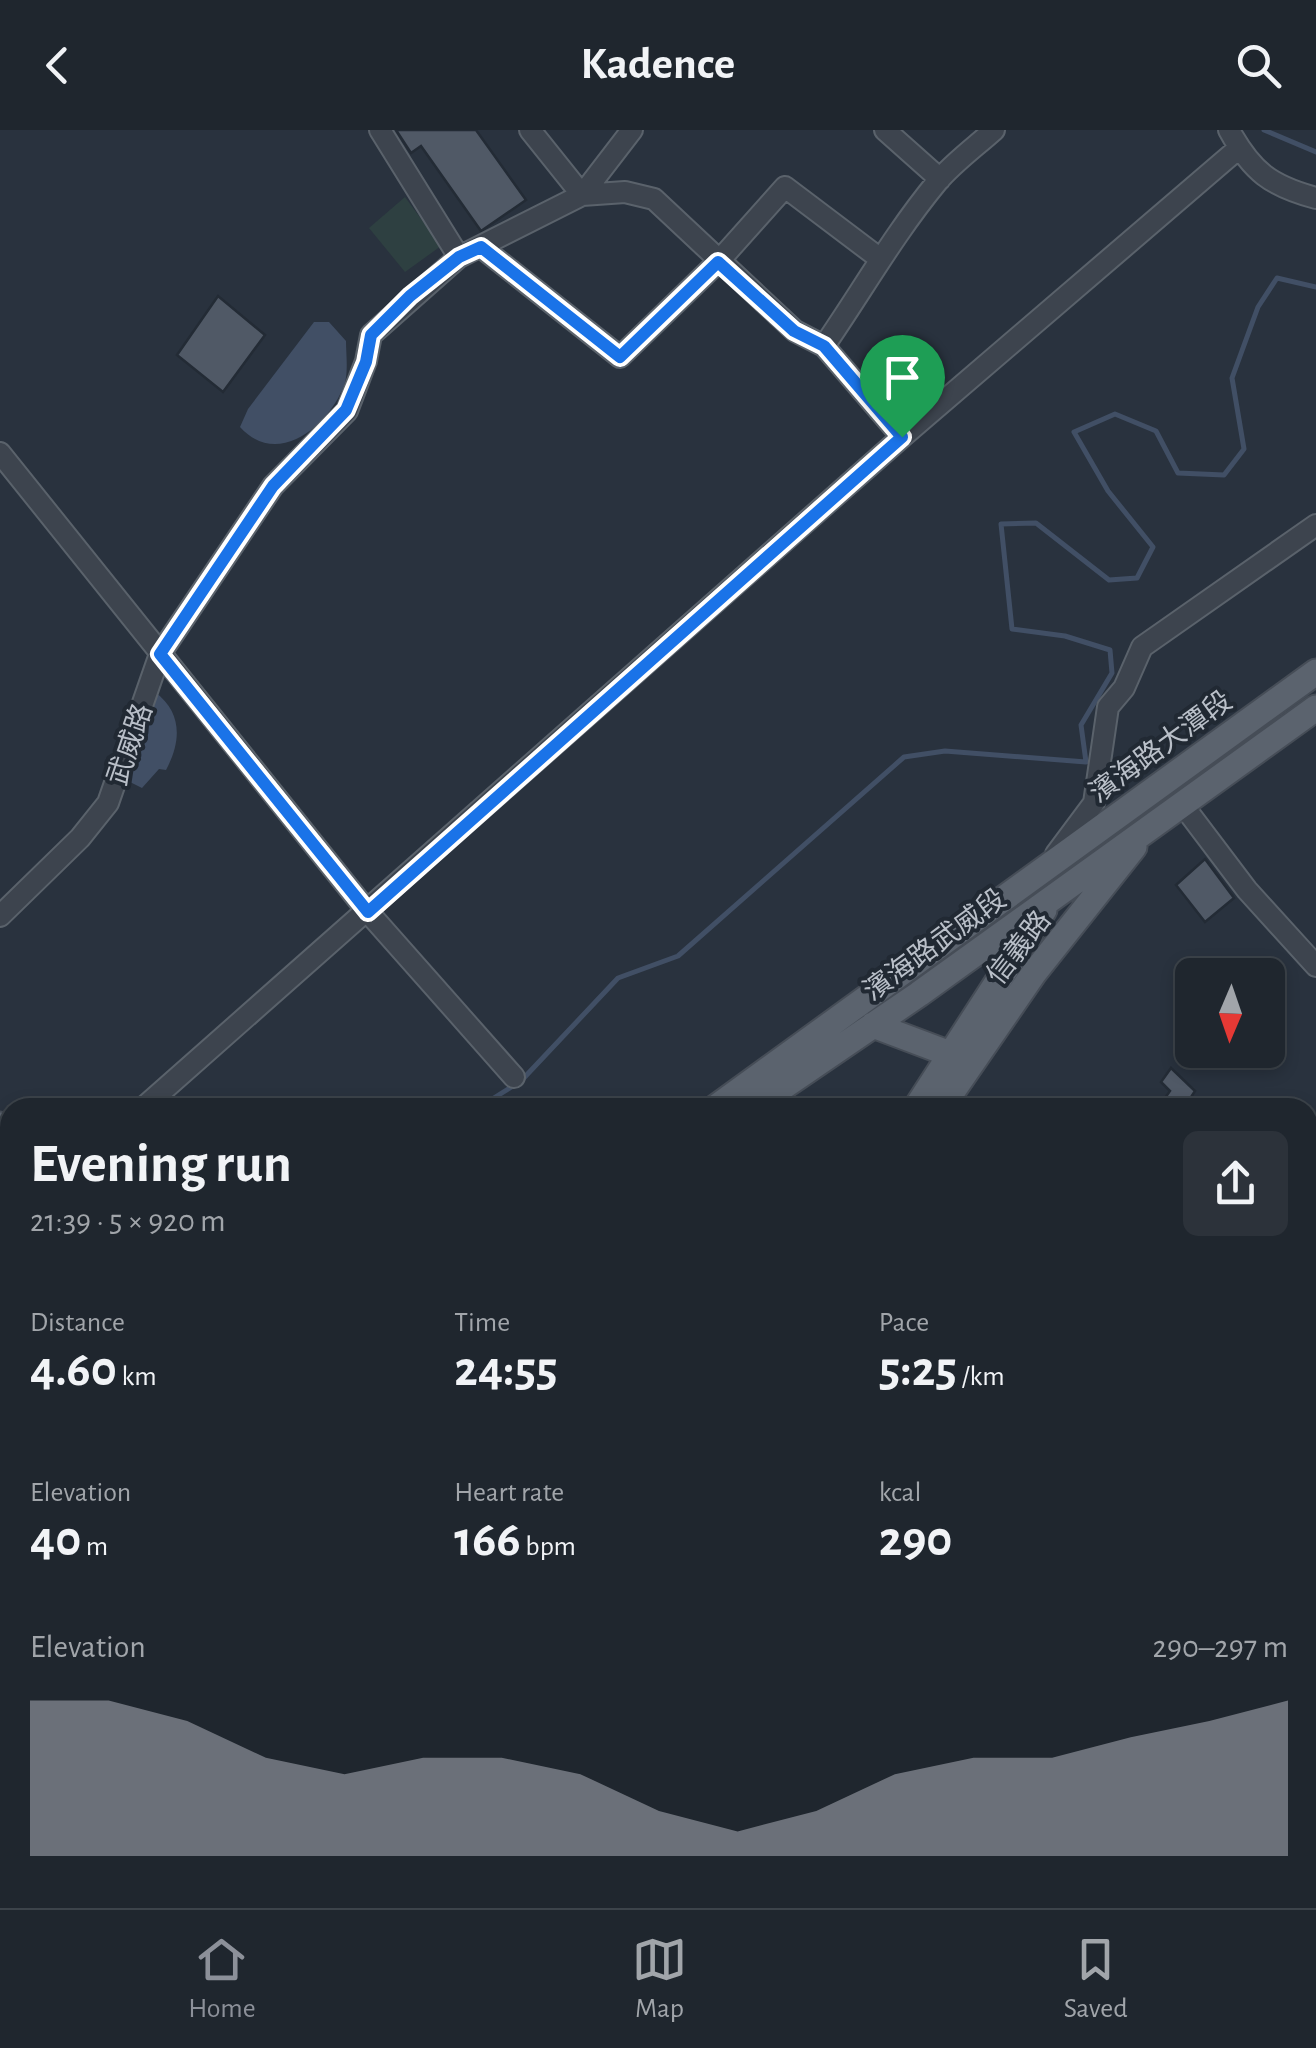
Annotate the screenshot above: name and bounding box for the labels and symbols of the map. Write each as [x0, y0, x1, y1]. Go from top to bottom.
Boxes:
pin [860, 335, 945, 438]
street label: 濱海路大潭段 [1084, 685, 1237, 808]
street label: 武威路 [102, 700, 158, 789]
street label: 濱海路武威段 [858, 883, 1011, 1006]
street label: 信義路 [981, 905, 1056, 990]
north arrow [1175, 958, 1285, 1068]

